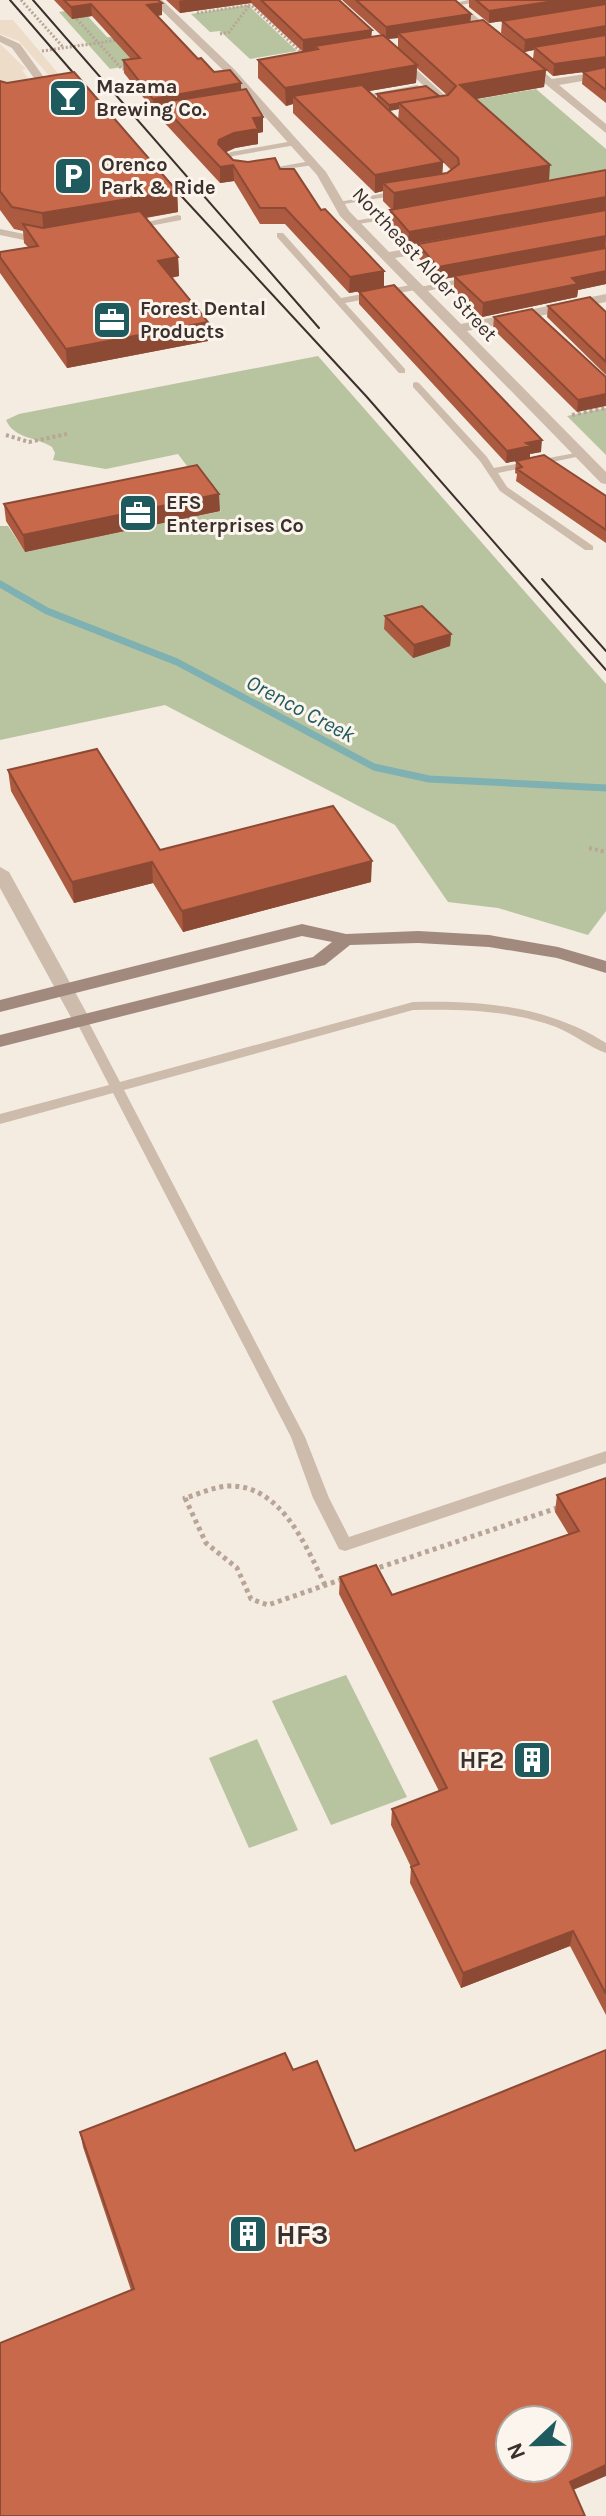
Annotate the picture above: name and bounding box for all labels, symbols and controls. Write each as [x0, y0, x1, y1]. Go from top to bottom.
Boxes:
place label: Mazama Brewing Co. [96, 75, 207, 121]
bar icon: Mazama Brewing Co. [47, 77, 89, 119]
place label: Orenco Park & Ride [101, 153, 216, 199]
parking icon: Orenco Park & Ride [52, 155, 94, 197]
street label: Northeast Alder Street [347, 183, 502, 346]
place label: Forest Dental Products [140, 297, 266, 343]
office icon: Forest Dental Products [91, 299, 133, 341]
place label: EFS Enterprises Co [166, 491, 304, 537]
office icon: EFS Enterprises Co [117, 492, 159, 534]
water label: Orenco Creek [242, 669, 360, 749]
building icon: HF2 [511, 1739, 553, 1781]
place label: HF2 [459, 1746, 504, 1774]
building icon: HF3 [227, 2213, 269, 2255]
place label: HF3 [276, 2218, 328, 2251]
north arrow [494, 2404, 574, 2484]
text: N [501, 2439, 531, 2463]

